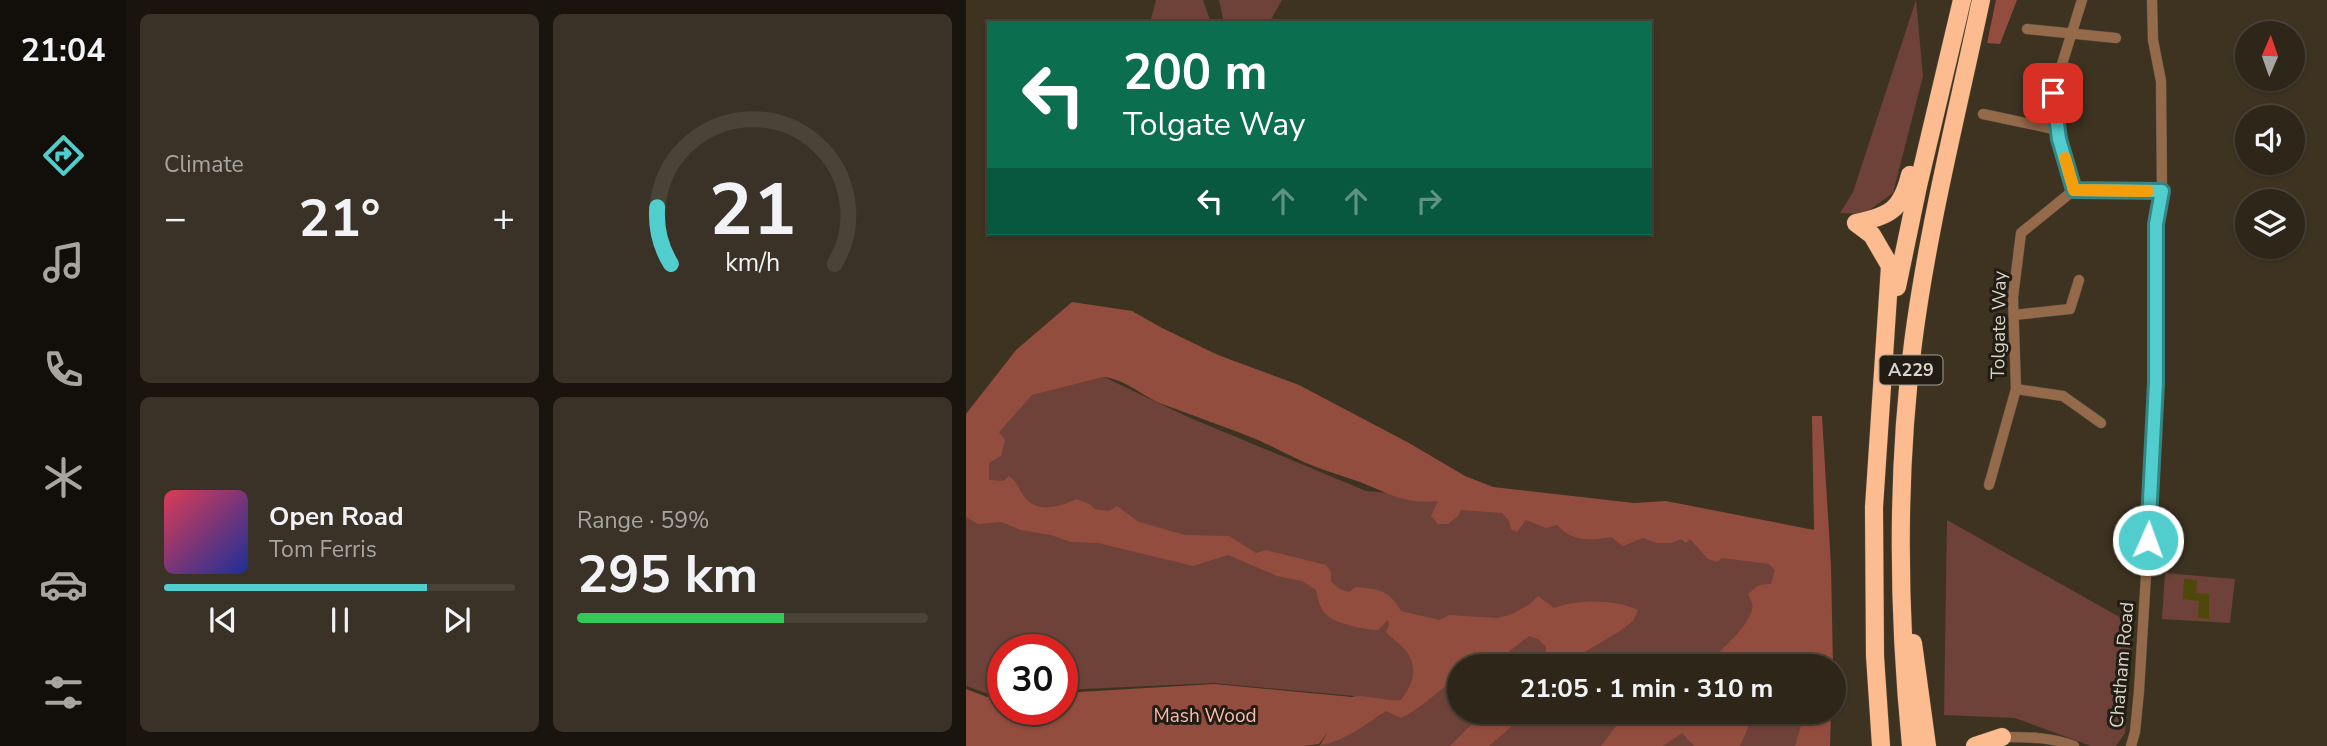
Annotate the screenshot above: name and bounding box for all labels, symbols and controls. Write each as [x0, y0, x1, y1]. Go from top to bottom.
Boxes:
north arrow [2235, 21, 2305, 91]
map controls [2235, 21, 2305, 259]
text: 21:04 [21, 29, 105, 72]
text: 200 m [1123, 39, 1267, 106]
icon: left [1008, 49, 1099, 140]
pin [2023, 63, 2083, 123]
icon: arrive [2034, 74, 2072, 112]
text: Tolgate Way [1123, 103, 1306, 146]
button: sound [2235, 105, 2305, 175]
icon: directions [39, 131, 88, 180]
text: Climate [164, 149, 244, 180]
text: 21 [709, 161, 796, 261]
icon: left [1191, 182, 1229, 220]
icon: ahead [1264, 182, 1302, 220]
icon: ahead [1337, 182, 1375, 220]
icon: right [1410, 182, 1448, 220]
text: 21° [298, 183, 381, 254]
button: layers [2235, 189, 2305, 259]
text: − [164, 193, 187, 244]
text: + [492, 193, 515, 244]
icon: music [39, 238, 88, 287]
text: km/h [725, 246, 780, 280]
street label: Tolgate Way [1985, 270, 2013, 379]
icon: phone [39, 345, 88, 394]
road number: A229 [1880, 356, 1942, 384]
icon: climate [39, 453, 88, 502]
text: Open Road [269, 499, 404, 534]
position arrow [2111, 503, 2185, 577]
text: Range · 59% [577, 505, 709, 536]
text: Tom Ferris [269, 534, 377, 565]
text: 295 km [577, 539, 758, 610]
icon: car [39, 560, 88, 609]
icon: previous [204, 601, 242, 639]
icon: pause [321, 601, 359, 639]
icon: next [438, 601, 476, 639]
street label: Chatham Road [2104, 601, 2140, 729]
speed limit sign: 30 [987, 634, 1078, 725]
icon: filters [39, 668, 88, 717]
text: 21:05 · 1 min · 310 m [1520, 671, 1773, 706]
park label: Mash Wood [1153, 703, 1257, 729]

